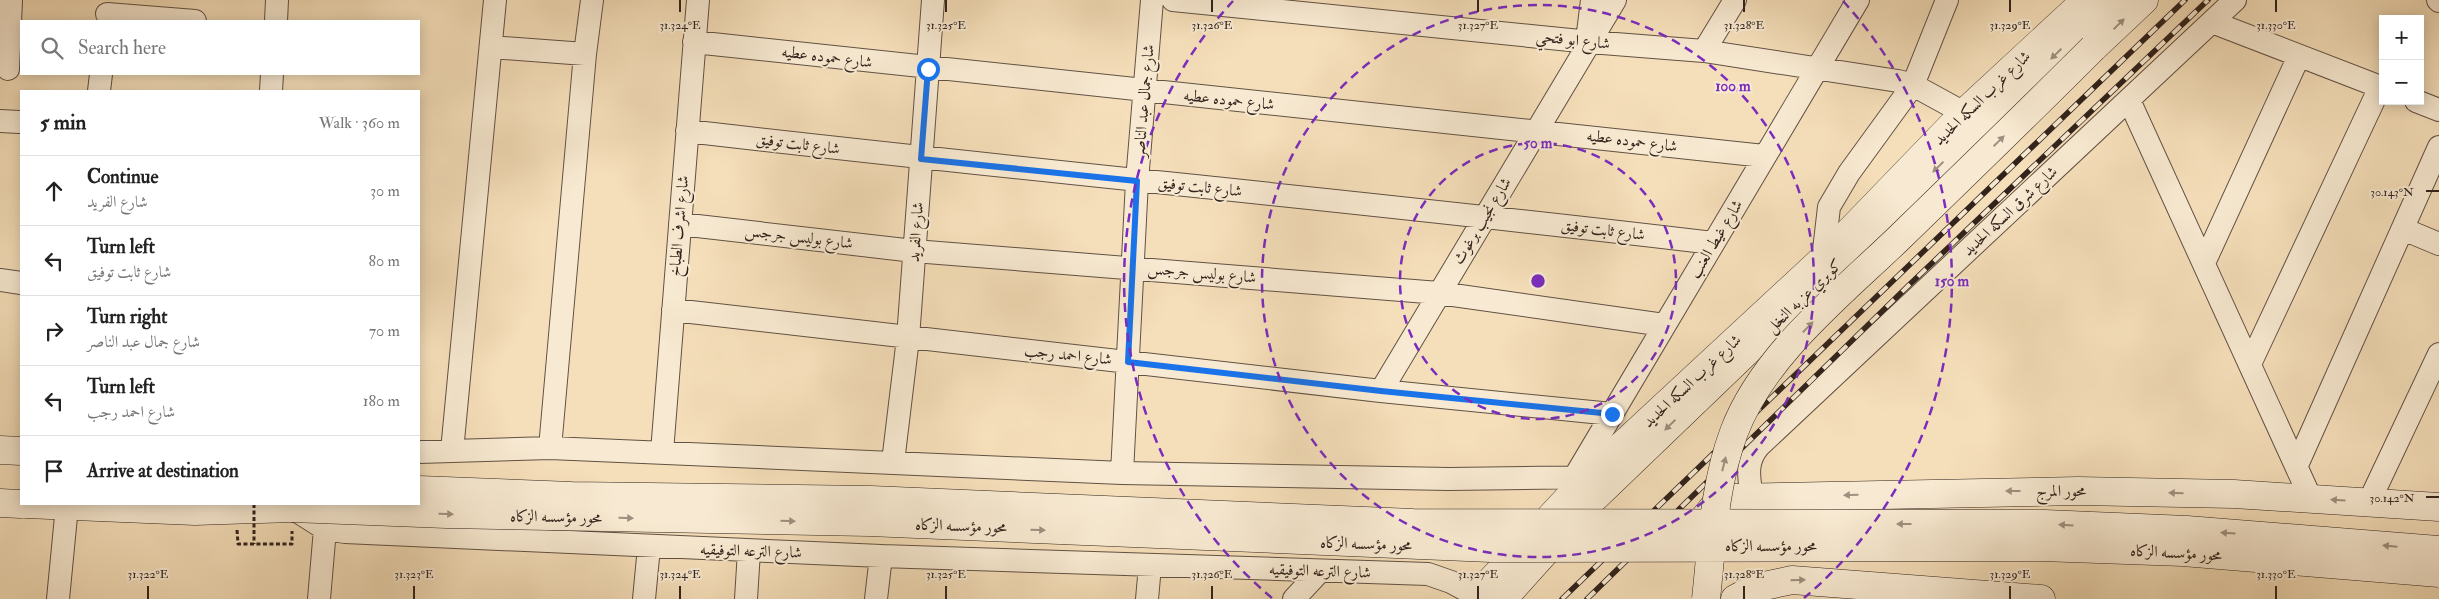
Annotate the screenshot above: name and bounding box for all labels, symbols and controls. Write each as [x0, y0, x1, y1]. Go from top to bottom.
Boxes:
map controls [2379, 15, 2424, 105]
button: + [2379, 15, 2424, 60]
text: 31.324°E [659, 18, 701, 33]
text: 31.325°E [926, 18, 966, 33]
text: 31.326°E [1192, 18, 1233, 33]
text: 31.327°E [1458, 18, 1498, 33]
text: 31.328°E [1724, 18, 1765, 33]
text: 31.329°E [1990, 18, 2031, 33]
one-way arrow [2112, 18, 2124, 30]
text: 31.330°E [2256, 18, 2296, 33]
search box [20, 20, 420, 75]
street label: شارع ابو فتحي [1534, 26, 1611, 59]
icon: search [38, 34, 66, 62]
text: Search here [78, 36, 166, 60]
street label: شارع حموده عطيه [780, 42, 873, 75]
street label: شارع جمال عبد الناصر [1129, 44, 1162, 160]
street label: شارع غرب السكه الحديد [1929, 47, 2037, 152]
one-way arrow [2050, 48, 2062, 60]
route start [917, 58, 940, 81]
button: − [2379, 60, 2424, 105]
text: 100 m [1715, 77, 1751, 96]
street label: شارع حموده عطيه [1182, 85, 1275, 118]
text: 5 min [40, 109, 86, 136]
text: Walk · 360 m [319, 113, 400, 133]
street label: شارع حموده عطيه [1585, 126, 1678, 159]
street label: شارع ثابت توفيق [755, 129, 841, 162]
text: 50 m [1524, 134, 1553, 153]
one-way arrow [1993, 135, 2005, 147]
one-way arrow [1933, 161, 1945, 173]
street label: شارع شرق السكه الحديد [1958, 162, 2064, 262]
text: Continue [87, 165, 158, 189]
street label: شارع ثابت توفيق [1157, 173, 1243, 204]
street label: شارع نجيب برغوث [1448, 174, 1518, 270]
street label: شارع اشرف الطباخ [665, 175, 697, 278]
icon: ahead [40, 177, 68, 205]
text: 30 m [370, 181, 400, 201]
text: 30.143°N [2370, 185, 2414, 200]
text: شارع الفريد [87, 192, 148, 212]
street label: شارع غيط العنب [1685, 196, 1750, 284]
street label: شارع الفريد [904, 201, 931, 263]
street label: شارع ثابت توفيق [1560, 215, 1646, 248]
street label: شارع بوليس جرجس [743, 220, 854, 257]
text: Turn left [87, 235, 155, 259]
icon: left [40, 247, 68, 275]
text: 80 m [369, 251, 400, 271]
street label: كوبري عزبه النخل [1762, 255, 1848, 339]
street label: شارع بوليس جرجس [1147, 258, 1257, 291]
text: شارع ثابت توفيق [87, 262, 171, 282]
centre of rings [1529, 272, 1547, 290]
text: 150 m [1935, 272, 1969, 291]
text: Turn right [87, 305, 167, 329]
icon: right [40, 317, 68, 345]
text: 70 m [369, 321, 400, 341]
one-way arrow [1802, 322, 1814, 334]
street label: شارع غرب السكه الحديد [1639, 330, 1748, 434]
text: شارع جمال عبد الناصر [87, 332, 200, 352]
street label: شارع احمد رجب [1023, 340, 1113, 373]
text: Turn left [87, 375, 155, 399]
icon: left [40, 387, 68, 415]
text: 180 m [363, 391, 400, 411]
text: شارع احمد رجب [87, 402, 175, 422]
route end [1601, 403, 1624, 426]
one-way arrow [1664, 419, 1676, 431]
icon: arrive [40, 457, 68, 485]
one-way arrow [1720, 457, 1728, 472]
text: Arrive at destination [87, 459, 239, 483]
street label: محور المرج [2036, 481, 2086, 505]
one-way arrow [2005, 487, 2021, 495]
one-way arrow [2167, 488, 2183, 496]
one-way arrow [1843, 491, 1859, 499]
text: 30.142°N [2370, 491, 2415, 506]
one-way arrow [2330, 496, 2346, 504]
street label: محور مؤسسه الزكاه [510, 506, 602, 528]
one-way arrow [438, 511, 454, 519]
one-way arrow [618, 514, 634, 522]
street label: محور مؤسسه الزكاه [915, 514, 1008, 538]
one-way arrow [780, 517, 796, 525]
one-way arrow [1895, 520, 1911, 528]
one-way arrow [2058, 521, 2074, 529]
one-way arrow [1030, 526, 1046, 534]
one-way arrow [2220, 529, 2236, 537]
street label: محور مؤسسه الزكاه [1320, 532, 1413, 556]
street label: محور مؤسسه الزكاه [1725, 536, 1817, 556]
street label: شارع الترعه التوفيقيه [699, 539, 802, 566]
street label: محور مؤسسه الزكاه [2130, 541, 2223, 565]
one-way arrow [2382, 541, 2398, 549]
street label: شارع الترعه التوفيقيه [1268, 559, 1371, 586]
text: 31.322°E [128, 567, 169, 582]
text: 31.323°E [394, 567, 434, 582]
text: 31.324°E [659, 567, 701, 582]
text: 31.325°E [926, 567, 966, 582]
text: 31.326°E [1192, 567, 1233, 582]
text: 31.327°E [1458, 567, 1498, 582]
text: 31.328°E [1724, 567, 1765, 582]
text: 31.329°E [1990, 567, 2031, 582]
text: 31.330°E [2256, 567, 2296, 582]
one-way arrow [1790, 576, 1806, 584]

